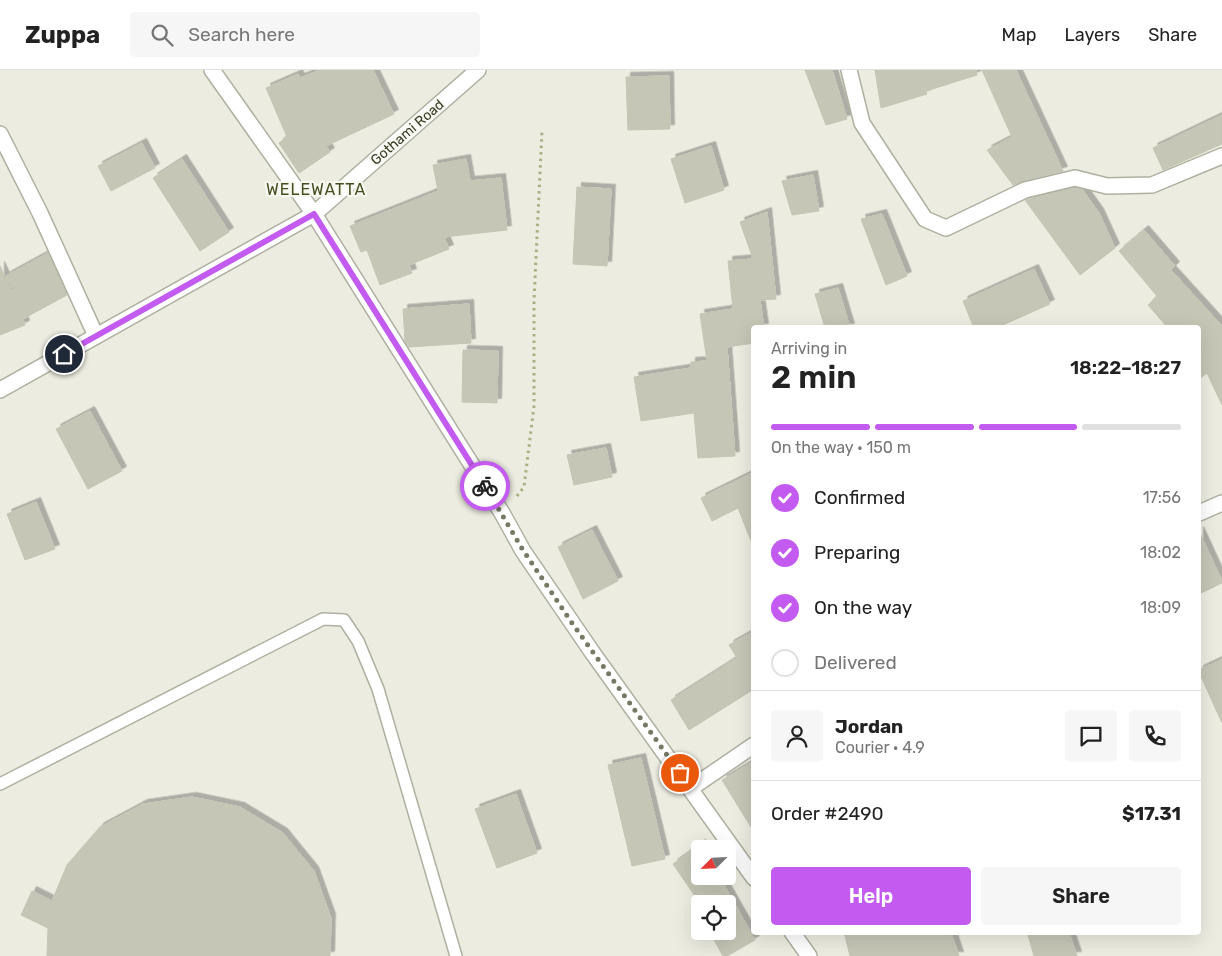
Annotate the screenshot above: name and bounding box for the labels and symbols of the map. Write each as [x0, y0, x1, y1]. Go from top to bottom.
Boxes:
street label: Gothami Road [367, 96, 447, 169]
district label: WELEWATTA [266, 180, 366, 199]
pin [43, 333, 85, 375]
courier [460, 461, 510, 511]
pin [659, 752, 701, 794]
north arrow [691, 840, 736, 885]

